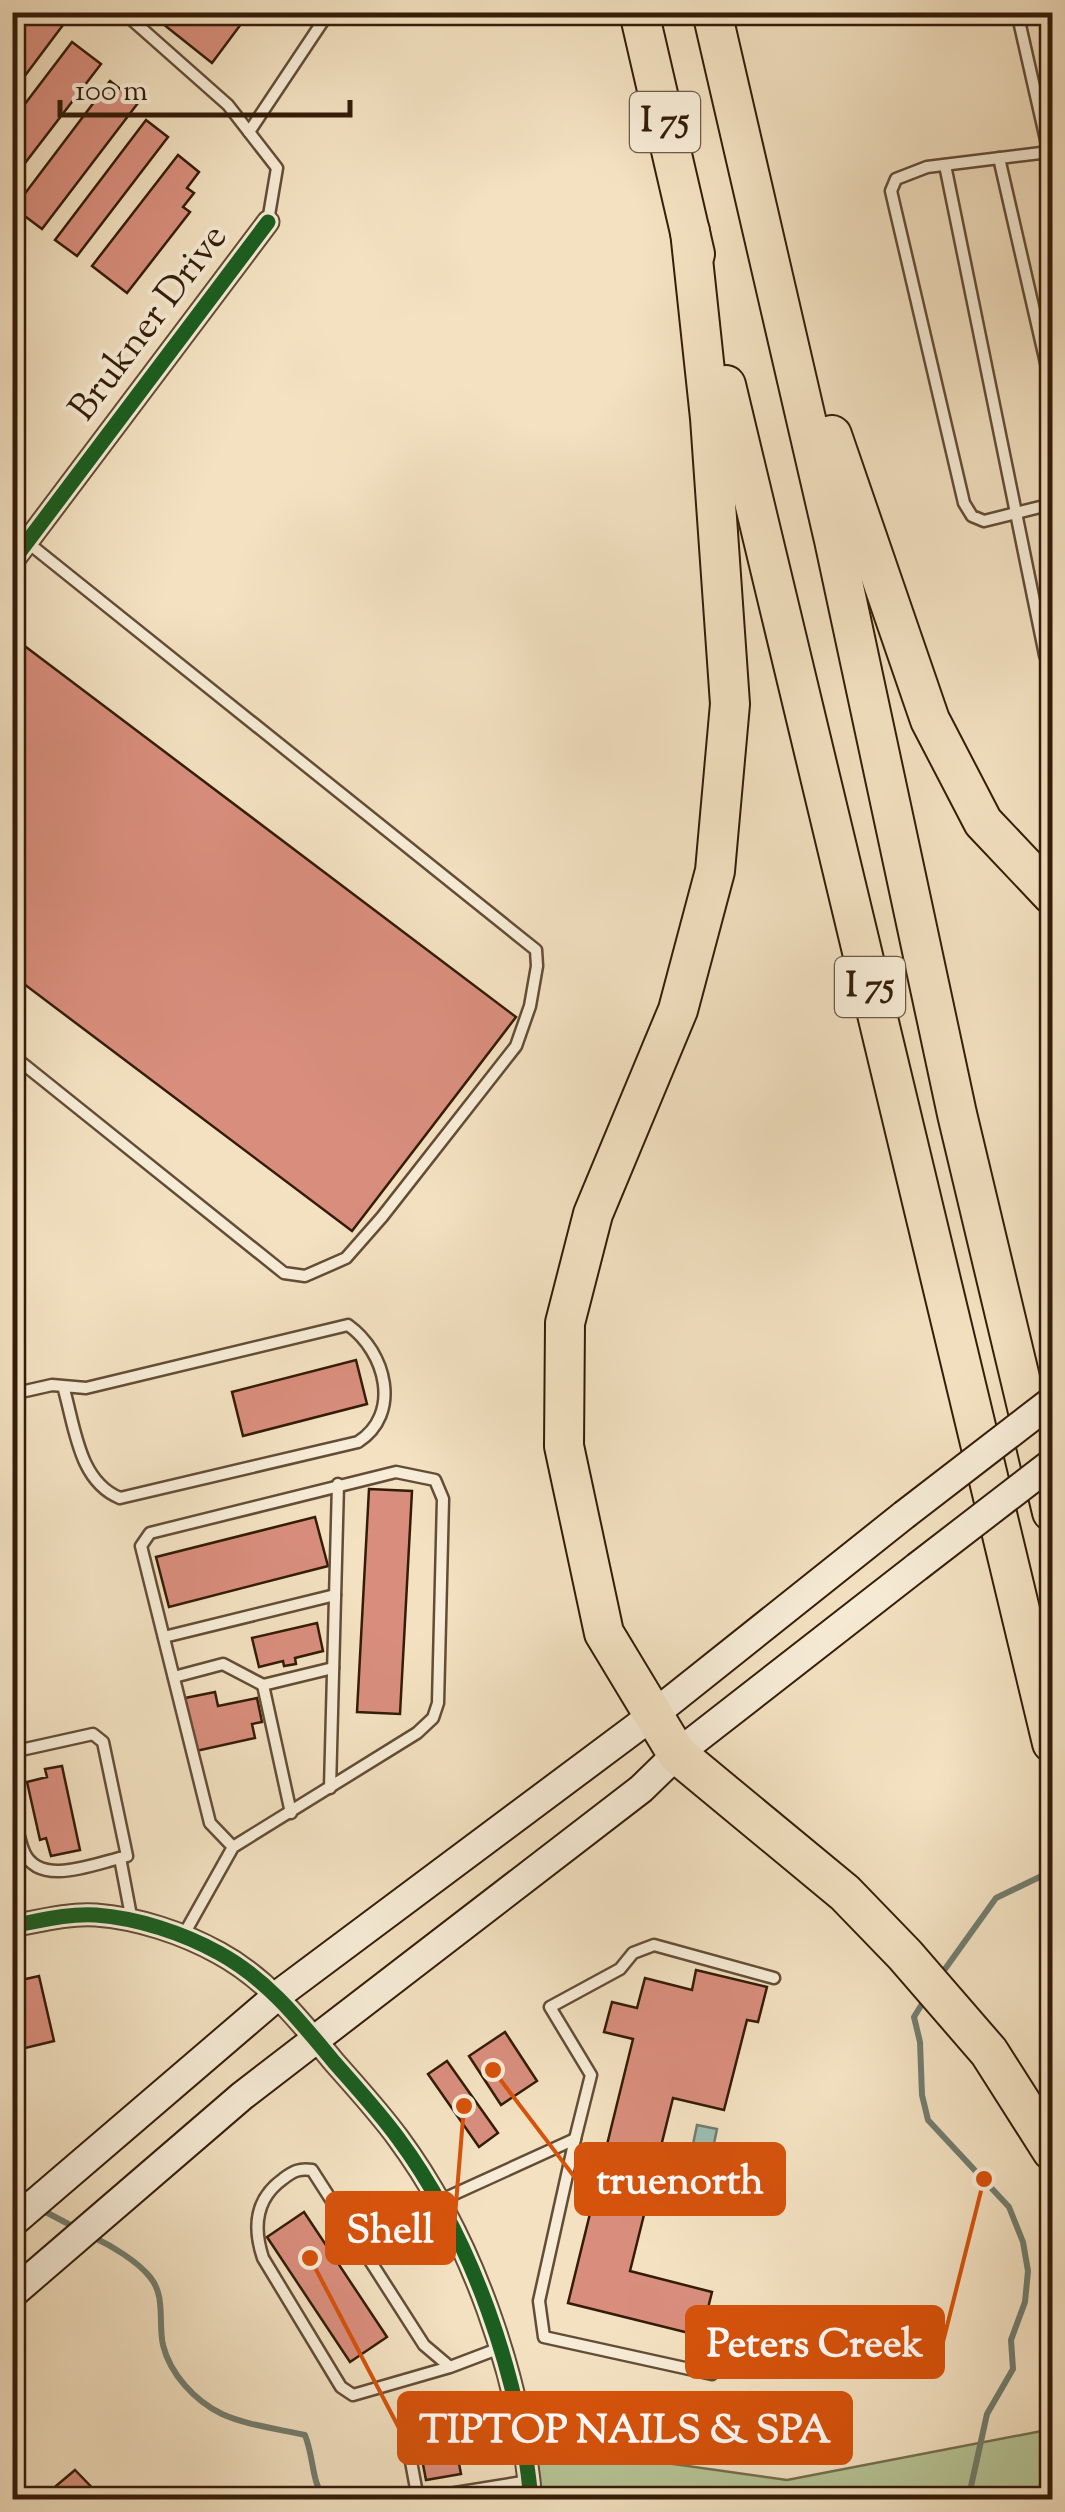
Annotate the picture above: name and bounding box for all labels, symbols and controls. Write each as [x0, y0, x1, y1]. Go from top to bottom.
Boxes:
scale bar [60, 55, 350, 117]
text: 100 m [75, 71, 148, 114]
road number: I 75 [630, 92, 700, 152]
street label: Brukner Drive [58, 214, 242, 434]
road number: I 75 [835, 957, 905, 1017]
callout: truenorth [576, 2144, 784, 2214]
text: truenorth [596, 2155, 764, 2212]
callout: Shell [327, 2193, 454, 2263]
text: Shell [346, 2204, 435, 2261]
callout: Peters Creek [687, 2307, 943, 2377]
text: Peters Creek [707, 2318, 923, 2375]
callout: TIPTOP NAILS & SPA [399, 2393, 851, 2463]
text: TIPTOP NAILS & SPA [419, 2404, 832, 2461]

